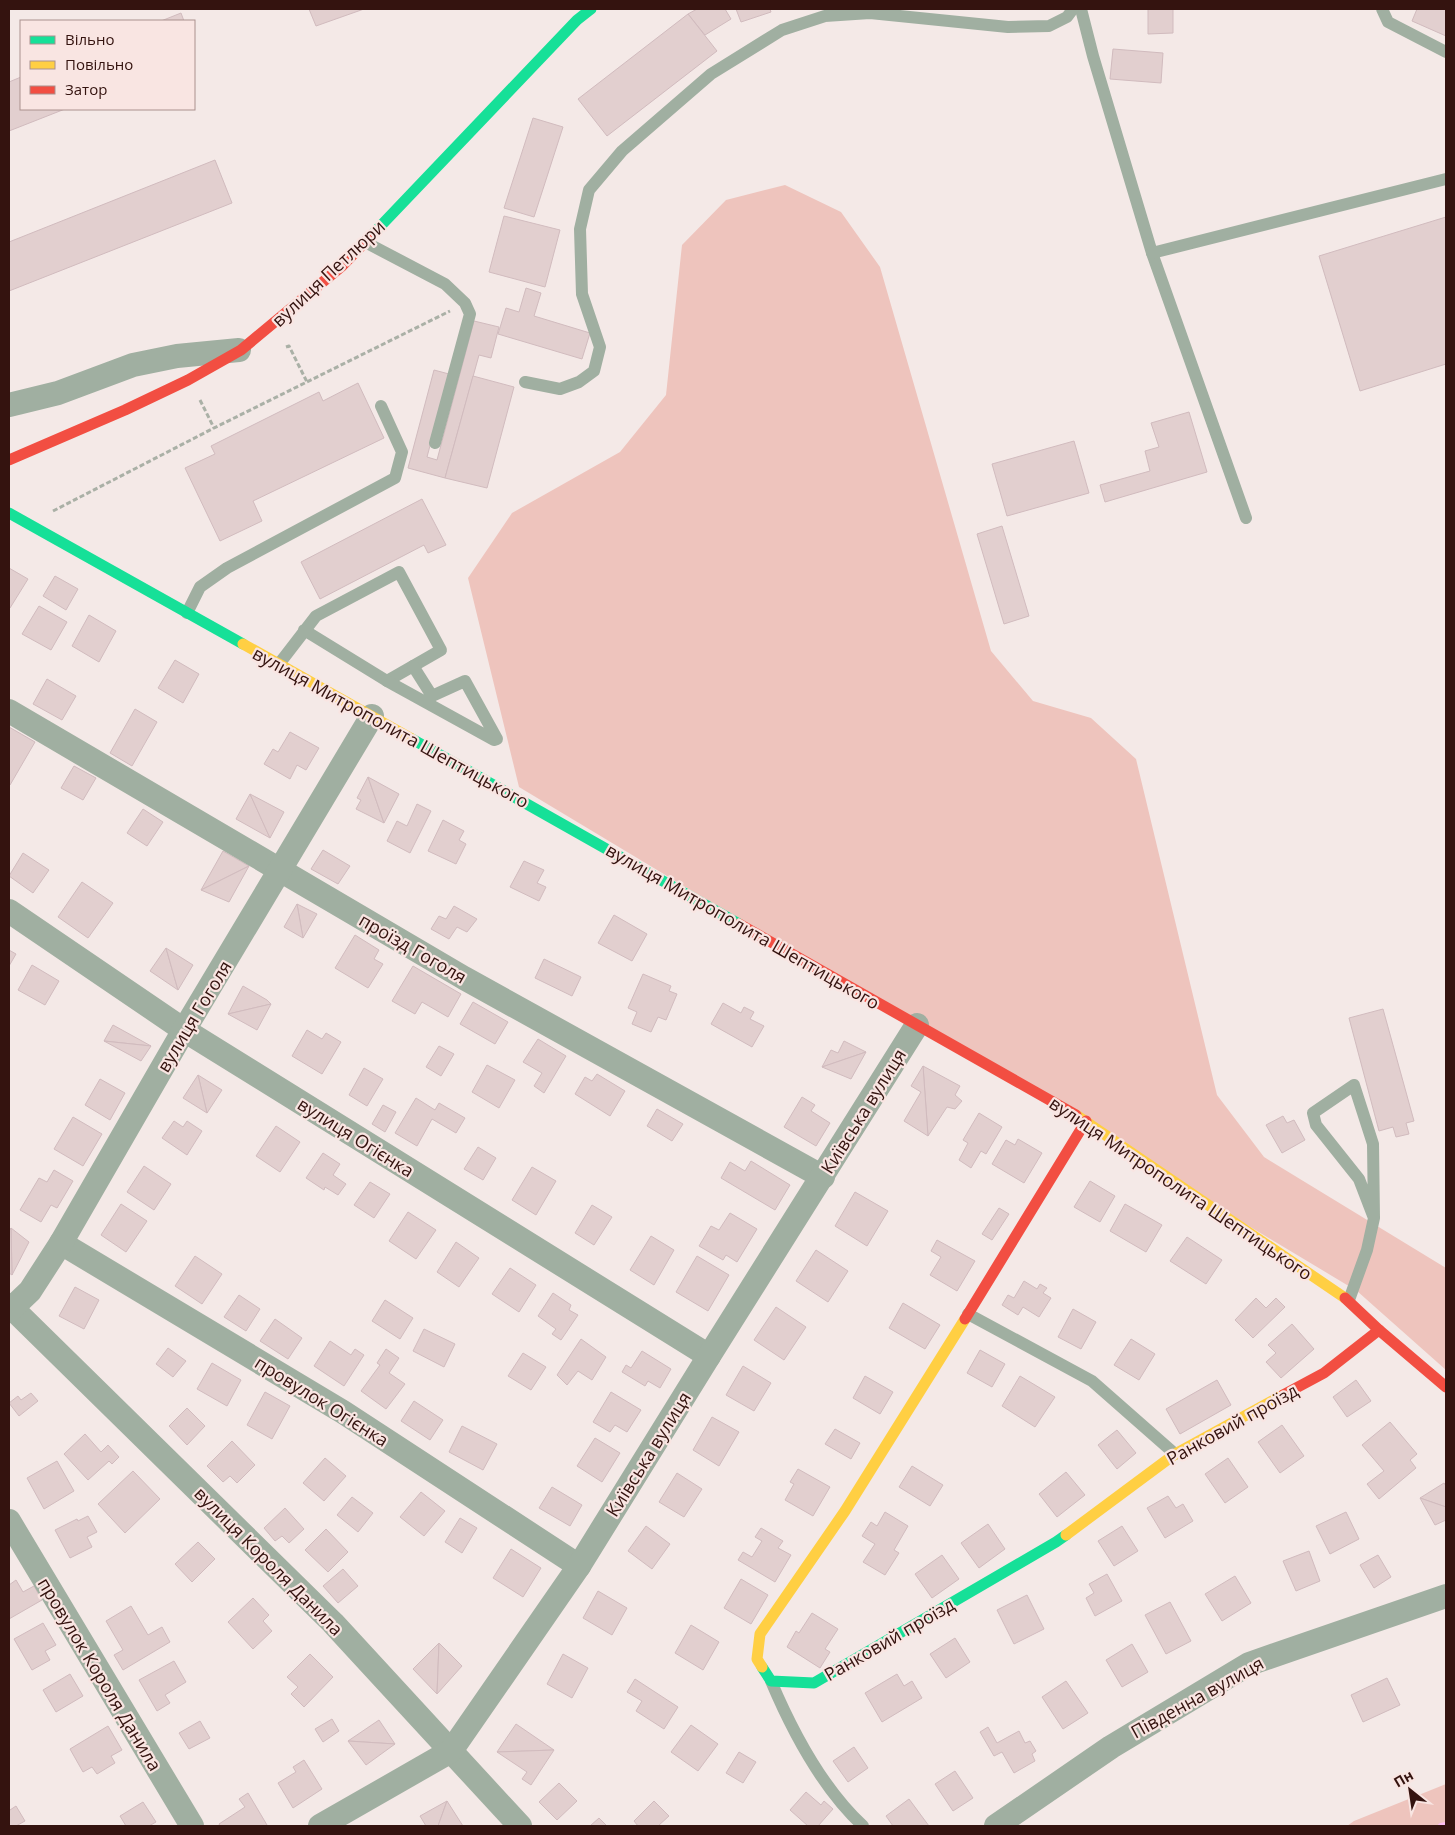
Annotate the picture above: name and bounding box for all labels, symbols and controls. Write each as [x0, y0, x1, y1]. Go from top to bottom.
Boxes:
legend [20, 20, 195, 110]
text: Вільно [65, 29, 114, 49]
text: Повільно [65, 54, 133, 74]
text: Затор [65, 79, 107, 99]
street label: вулиця Петлюри [266, 214, 390, 332]
street label: вулиця Митрополита Шептицького [249, 641, 533, 813]
street label: вулиця Митрополита Шептицького [602, 838, 884, 1014]
street label: проїзд Гоголя [355, 908, 471, 988]
street label: вулиця Гоголя [151, 956, 237, 1076]
street label: Київська вулиця [815, 1044, 911, 1178]
street label: вулиця Митрополита Шептицького [1045, 1091, 1317, 1285]
street label: вулиця Огієнка [293, 1092, 419, 1182]
street label: провулок Огієнка [251, 1350, 393, 1452]
street label: Ранковий проїзд [1162, 1378, 1302, 1470]
street label: Київська вулиця [600, 1387, 696, 1521]
street label: вулиця Короля Данила [189, 1481, 349, 1641]
street label: провулок Короля Данила [33, 1573, 167, 1775]
street label: Ранковий проїзд [819, 1592, 959, 1686]
street label: Південна вулиця [1126, 1651, 1268, 1743]
north arrow [1385, 1765, 1435, 1815]
text: Пн [1390, 1765, 1417, 1791]

